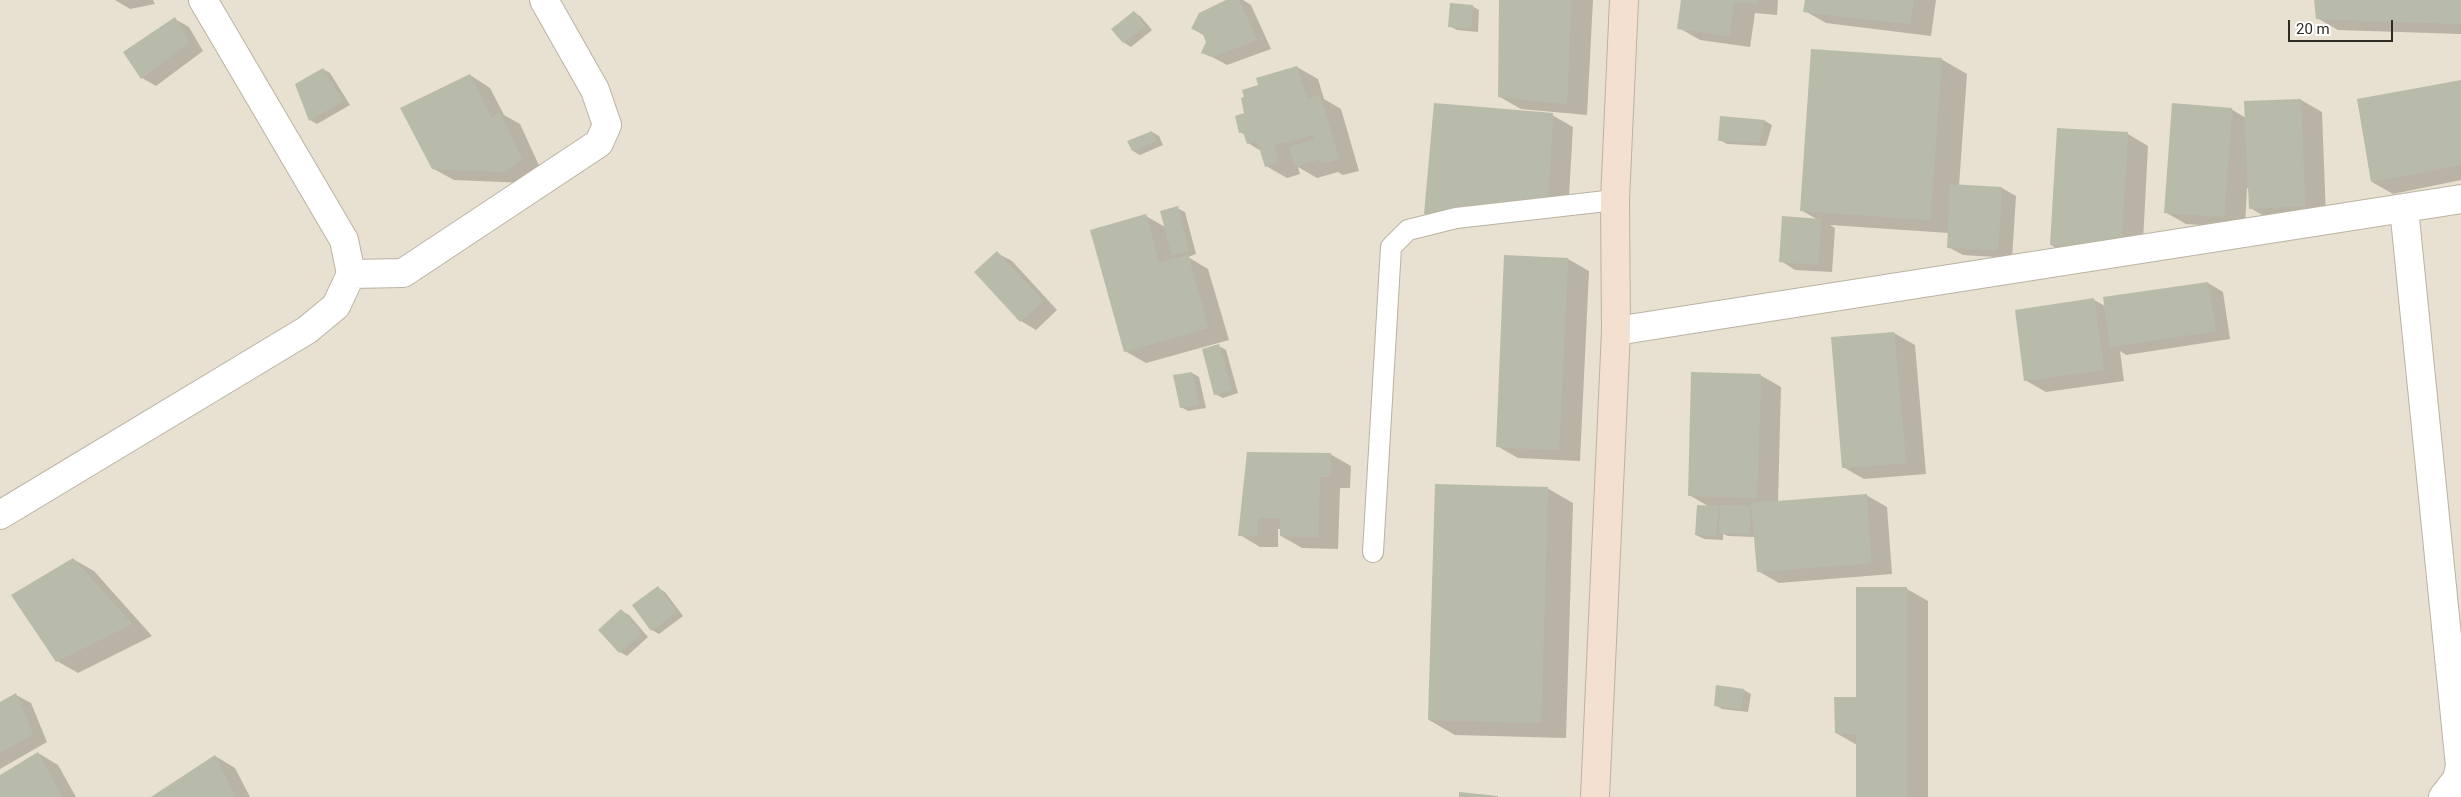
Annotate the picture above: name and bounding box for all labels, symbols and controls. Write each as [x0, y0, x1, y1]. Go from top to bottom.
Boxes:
scale bar [2291, 10, 2396, 42]
text: 20 m [2296, 20, 2330, 38]

